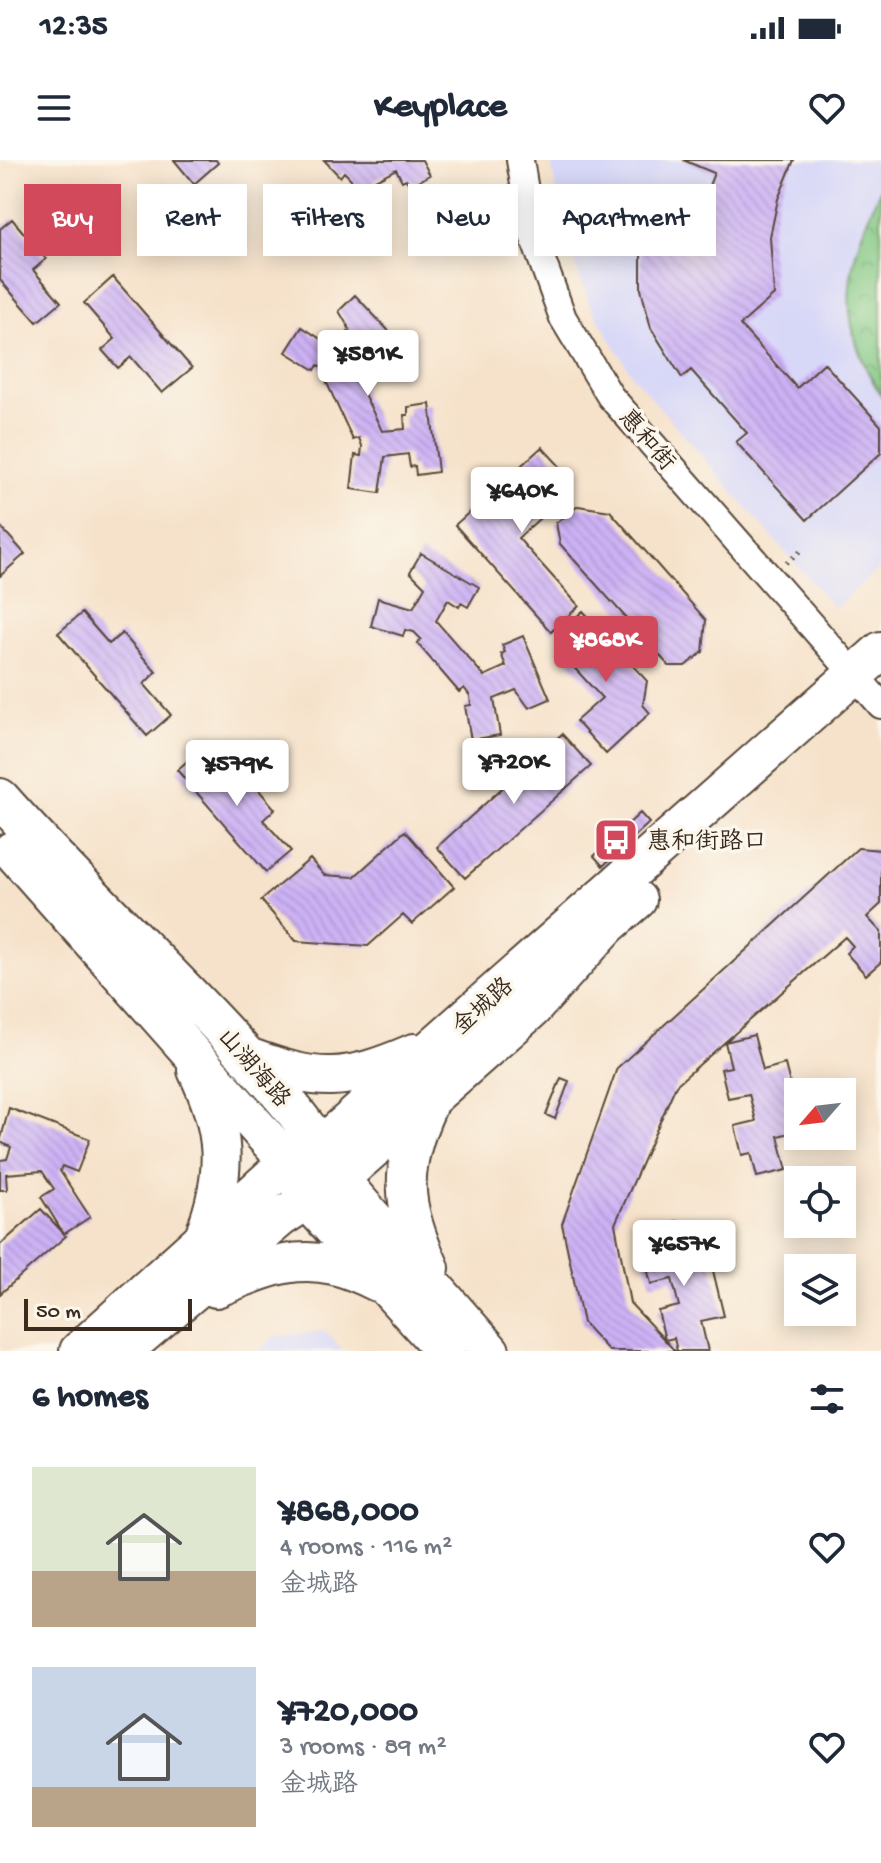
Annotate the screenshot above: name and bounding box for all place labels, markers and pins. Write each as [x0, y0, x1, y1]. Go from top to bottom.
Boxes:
pin: ¥581K [312, 330, 424, 398]
pin: ¥640K [466, 467, 578, 535]
pin: ¥868K [550, 616, 662, 684]
pin: ¥720K [458, 738, 570, 806]
pin: ¥579K [181, 740, 293, 808]
bus stop icon: 惠和街路口 [592, 816, 640, 864]
place label: 惠和街路口 [647, 827, 767, 858]
pin: ¥657K [628, 1220, 740, 1288]

